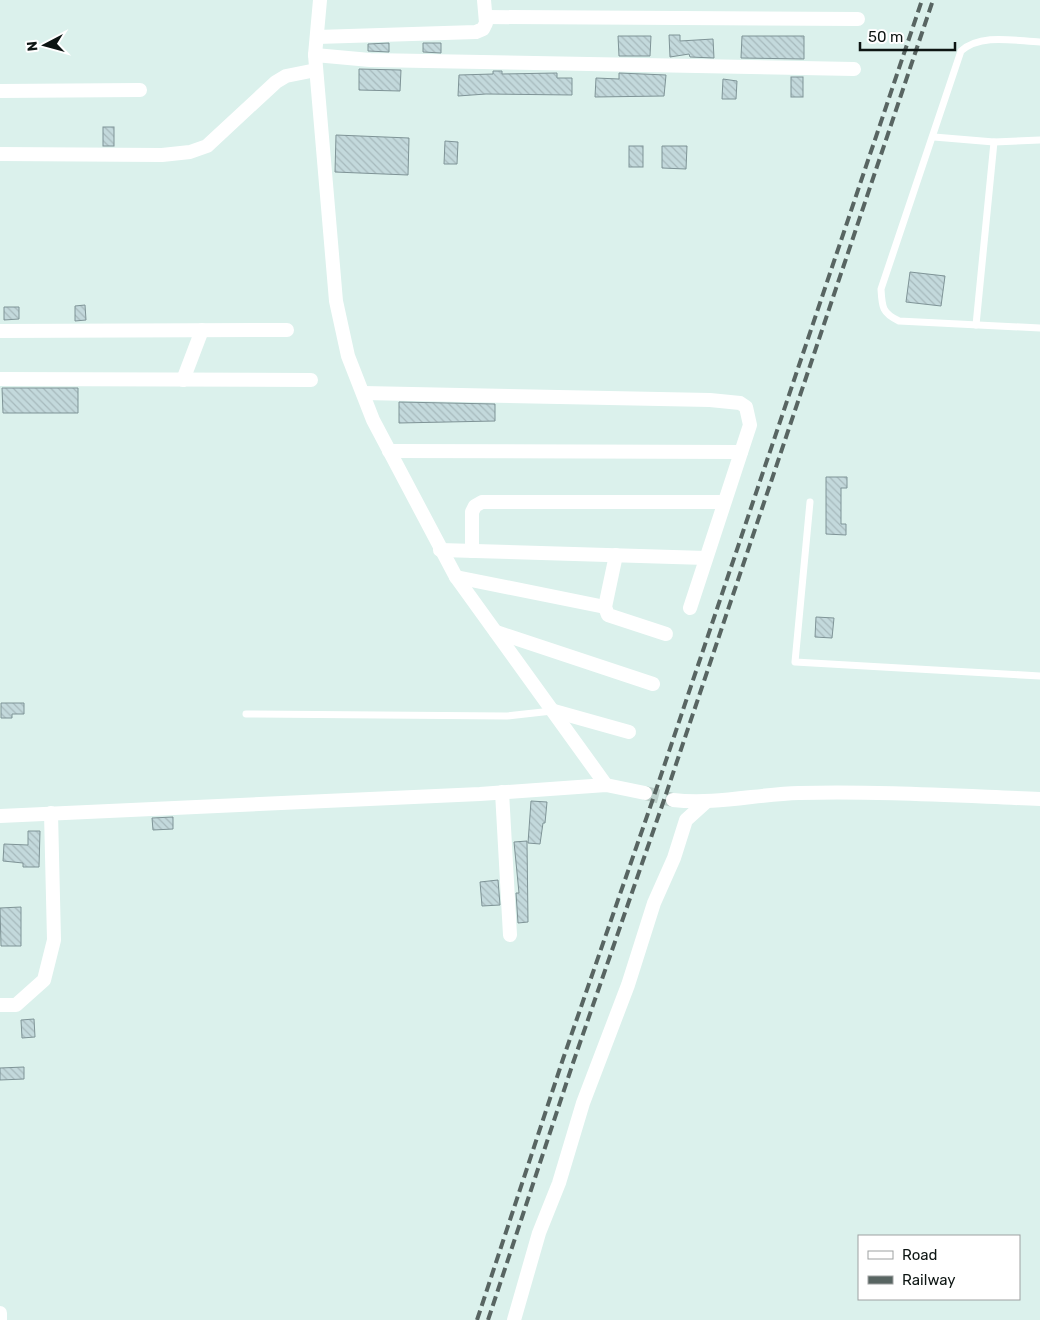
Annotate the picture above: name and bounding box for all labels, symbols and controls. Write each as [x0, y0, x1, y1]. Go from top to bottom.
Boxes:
north arrow [20, 20, 70, 70]
scale bar [860, 20, 955, 52]
text: 50 m [868, 28, 903, 46]
text: N [24, 40, 42, 52]
legend [858, 1235, 1020, 1300]
text: Road [902, 1246, 938, 1264]
text: Railway [902, 1271, 956, 1289]

